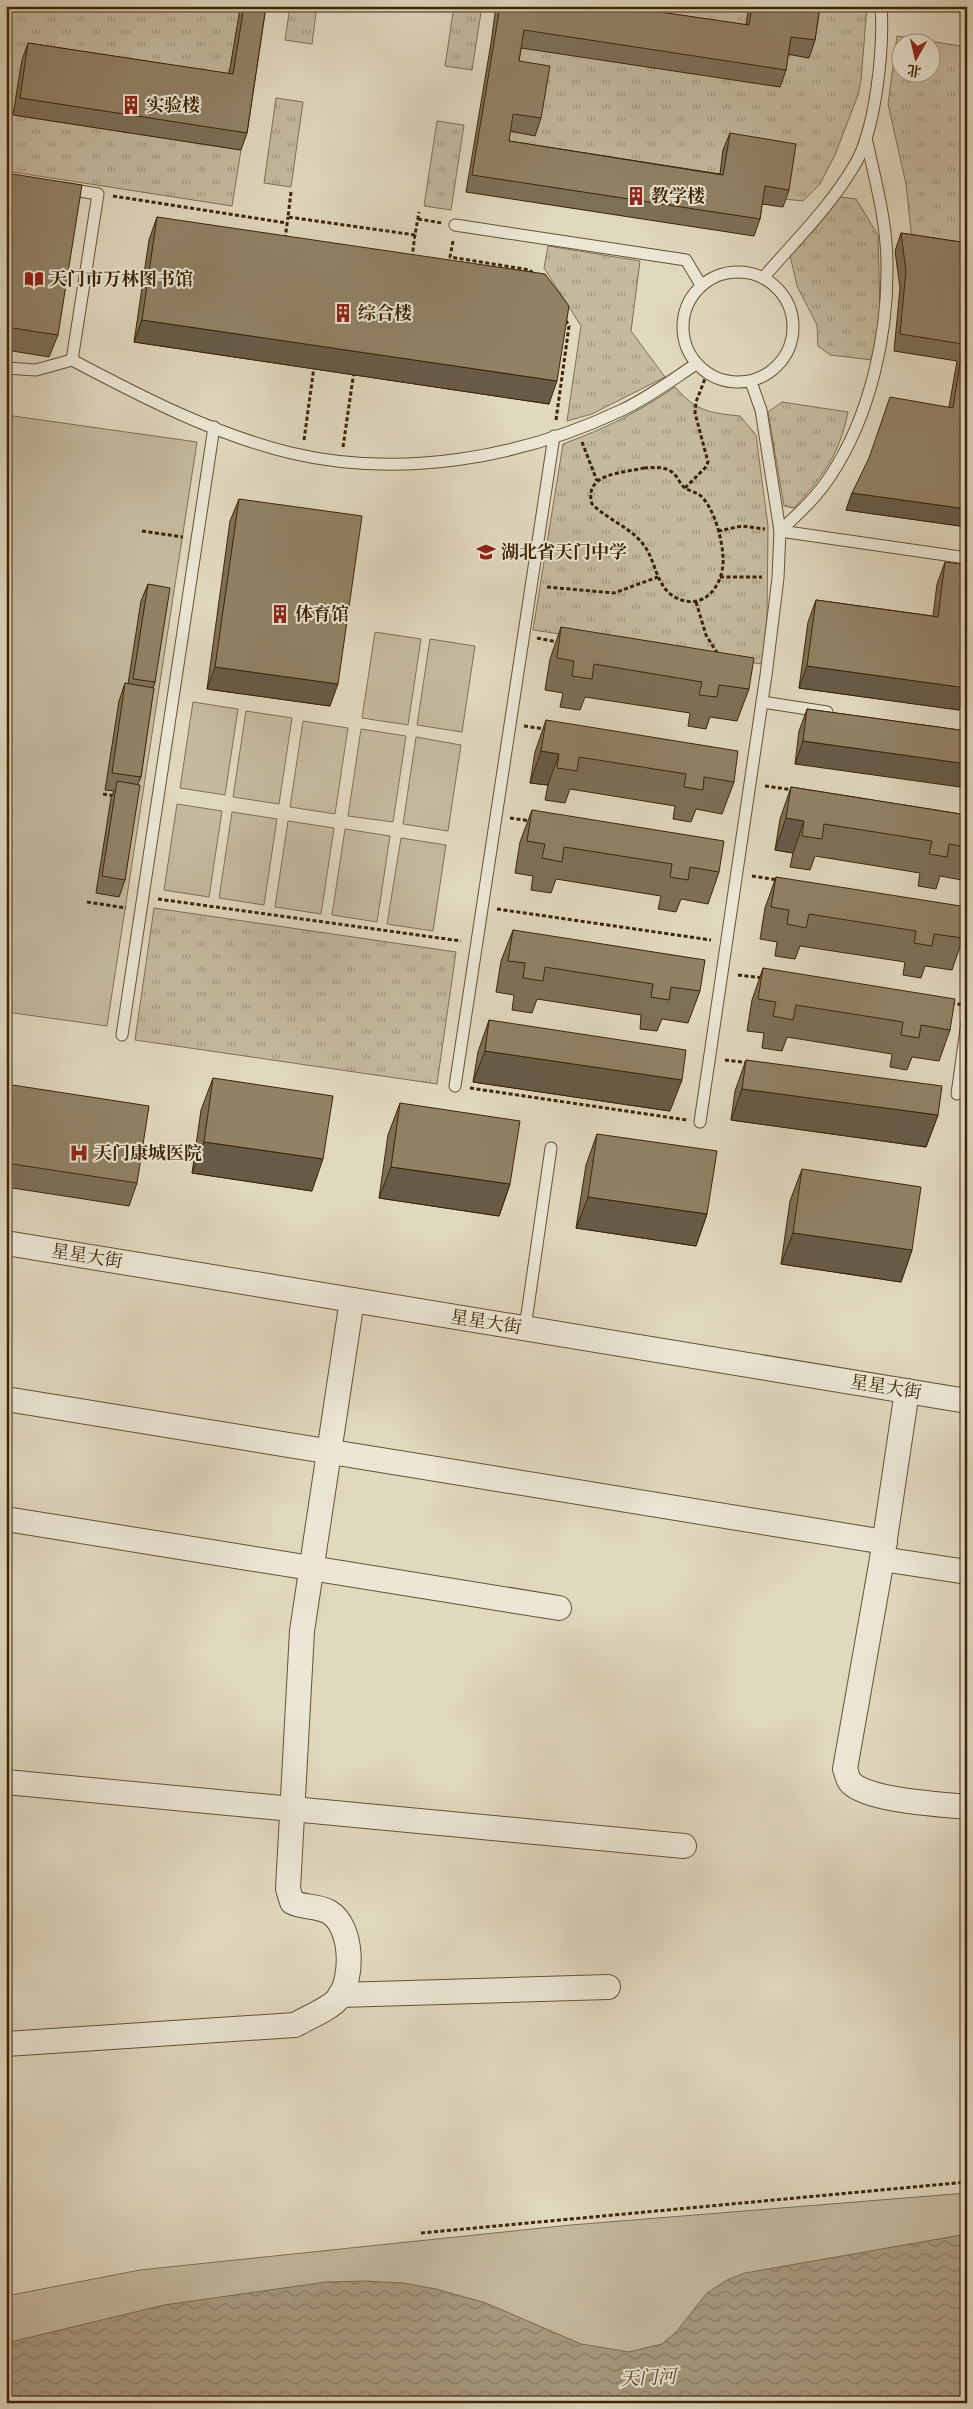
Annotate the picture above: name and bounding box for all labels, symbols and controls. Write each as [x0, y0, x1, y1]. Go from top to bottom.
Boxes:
north arrow [890, 32, 940, 82]
text: 北 [906, 61, 922, 80]
building icon: 实验楼 [120, 94, 142, 116]
place label: 实验楼 [146, 94, 200, 117]
building icon: 教学楼 [625, 185, 647, 207]
place label: 教学楼 [651, 185, 705, 208]
library icon: 天门市万林图书馆 [23, 268, 45, 290]
place label: 天门市万林图书馆 [49, 268, 193, 291]
building icon: 综合楼 [332, 302, 354, 324]
place label: 综合楼 [358, 302, 412, 325]
school or university icon: 湖北省天门中学 [475, 541, 497, 563]
place label: 湖北省天门中学 [501, 541, 627, 564]
building icon: 体育馆 [269, 603, 291, 625]
place label: 体育馆 [295, 603, 349, 626]
hospital icon: 天门康城医院 [68, 1142, 90, 1164]
place label: 天门康城医院 [94, 1142, 202, 1165]
street label: 星星大街 [50, 1240, 124, 1273]
street label: 星星大街 [449, 1306, 523, 1339]
street label: 星星大街 [849, 1371, 923, 1404]
water label: 天门河 [619, 2364, 680, 2391]

